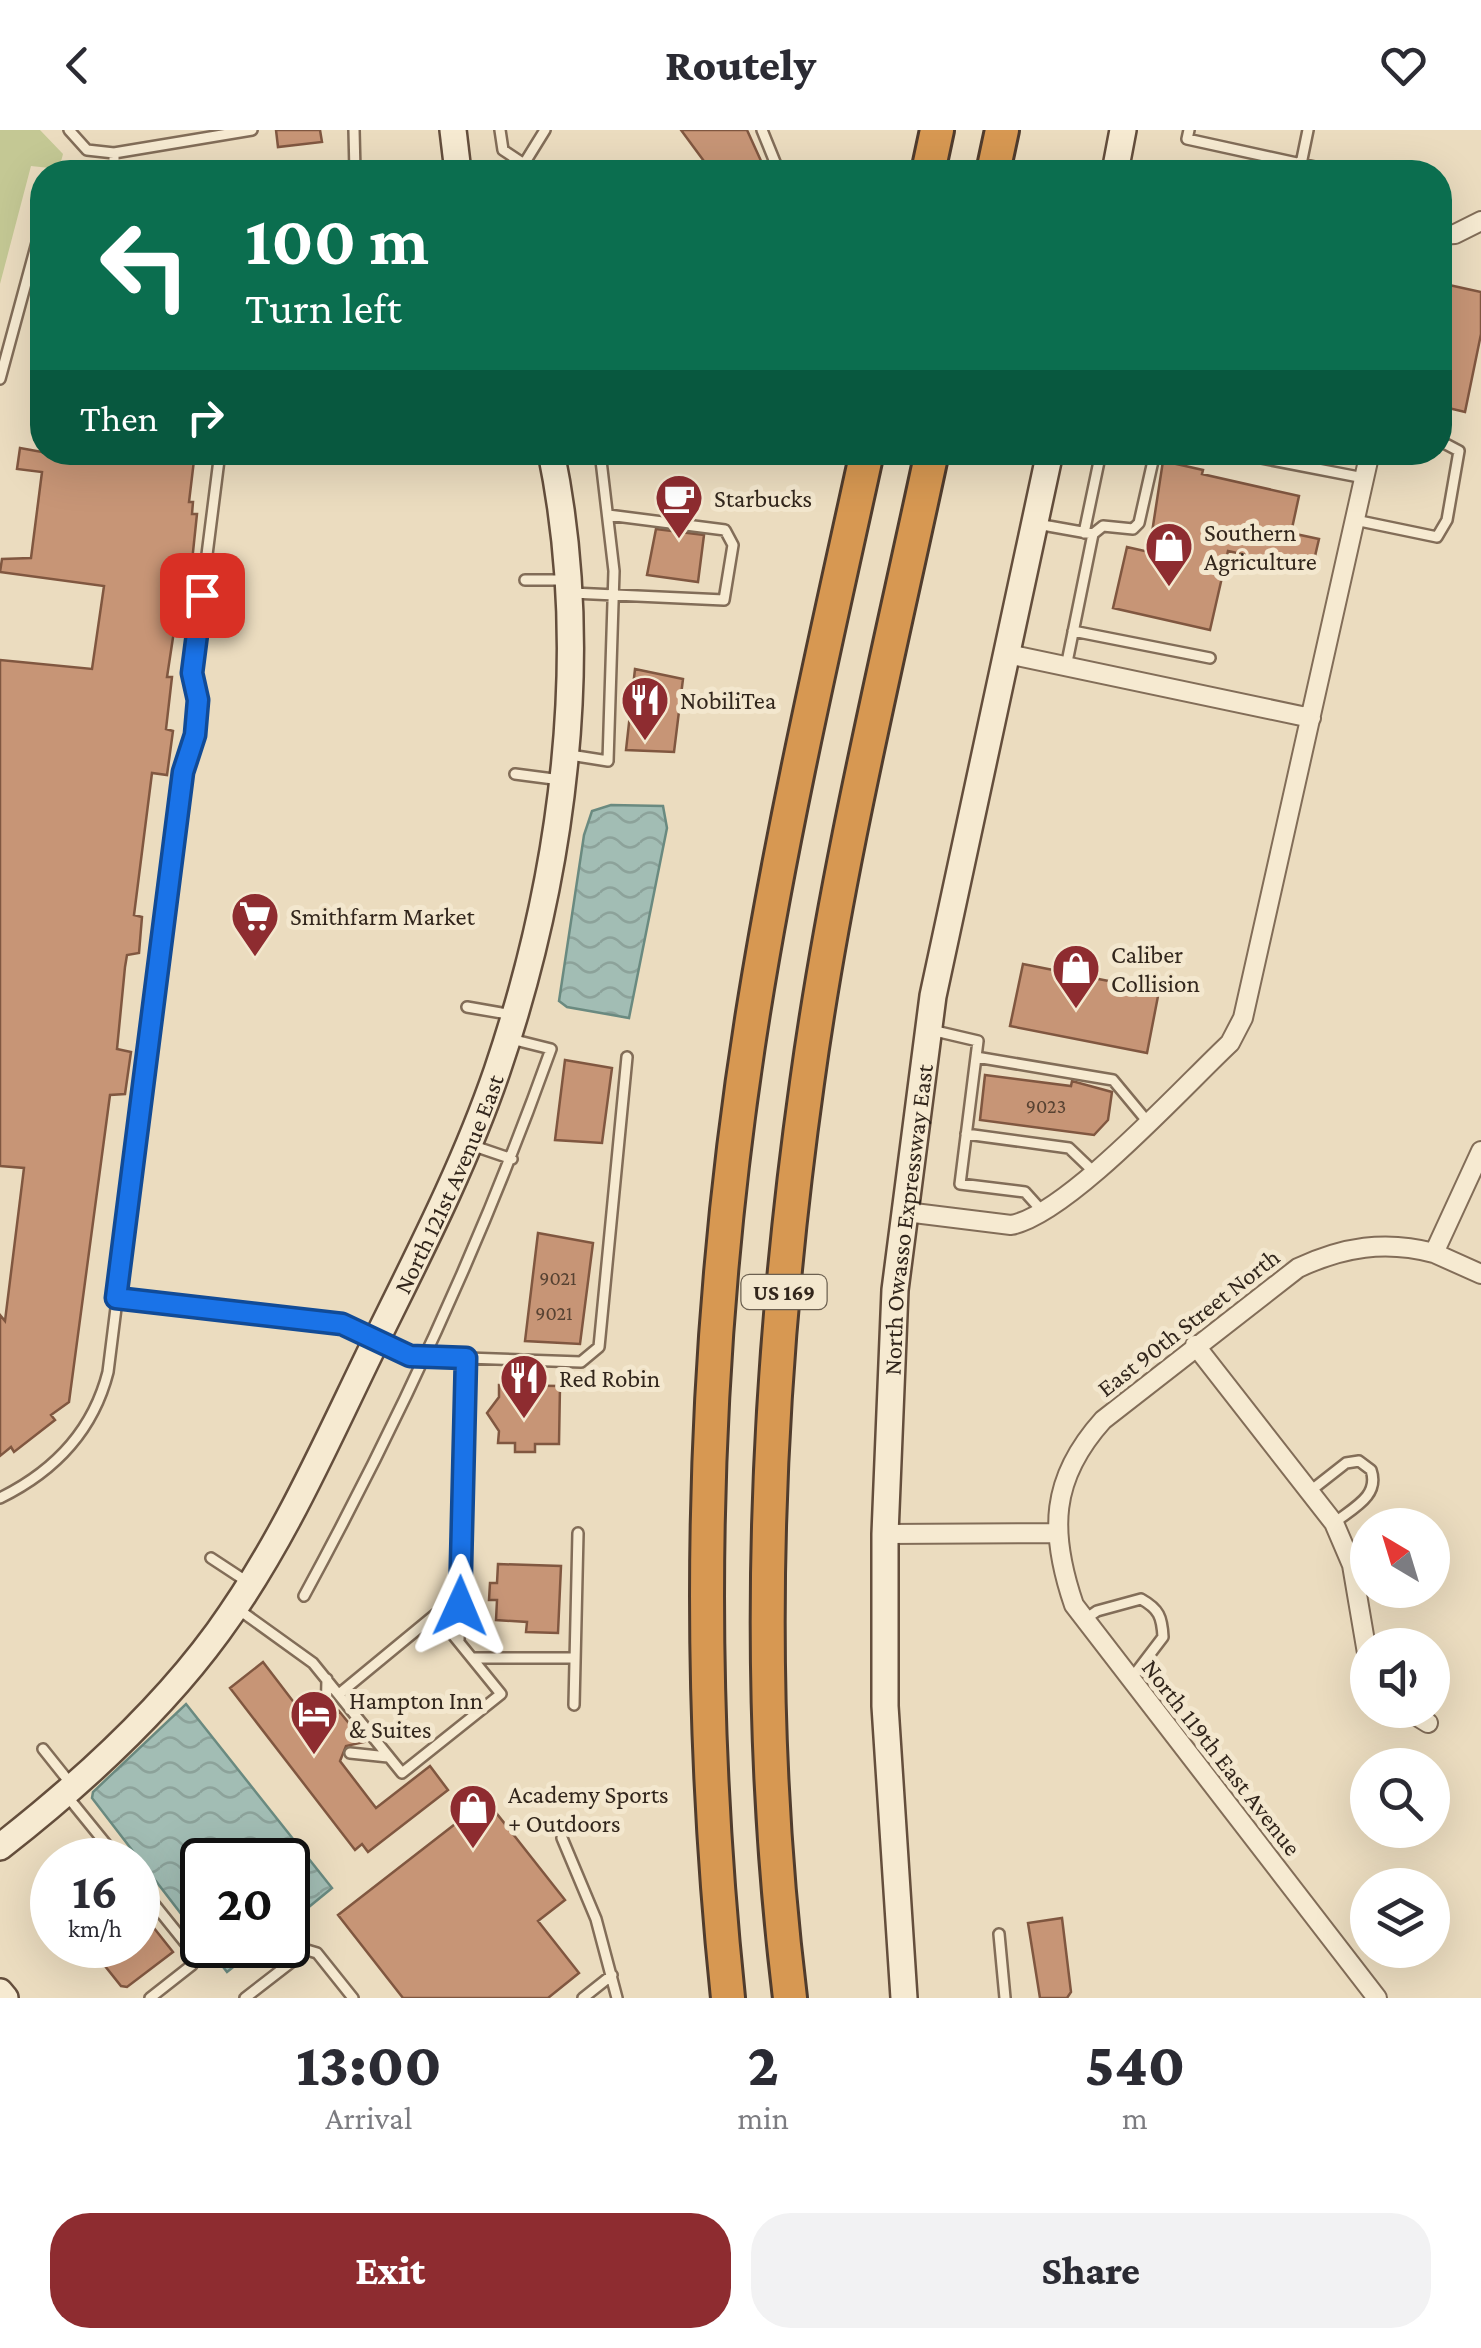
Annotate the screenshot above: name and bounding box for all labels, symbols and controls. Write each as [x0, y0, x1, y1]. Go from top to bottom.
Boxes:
icon: back [50, 38, 105, 93]
icon: heart [1376, 38, 1431, 93]
text: Routely [665, 40, 816, 90]
icon: left [80, 200, 210, 330]
text: 100 m [245, 201, 429, 279]
text: Turn left [245, 283, 402, 333]
icon: right [178, 390, 233, 445]
text: Then [80, 397, 158, 439]
cafe icon: Starbucks [653, 472, 705, 540]
place label: Starbucks [714, 485, 812, 512]
place label: Southern Agriculture [1204, 519, 1317, 576]
shop icon: Southern Agriculture [1143, 520, 1195, 588]
pin [160, 553, 245, 638]
icon: arrive [175, 568, 230, 623]
restaurant icon: NobiliTea [619, 674, 671, 742]
place label: NobiliTea [680, 687, 777, 714]
supermarket icon: Smithfarm Market [229, 890, 281, 958]
place label: Smithfarm Market [290, 903, 475, 930]
place label: Caliber Collision [1111, 941, 1200, 997]
shop icon: Caliber Collision [1050, 942, 1102, 1010]
street label: North Owasso Expressway East [879, 1062, 938, 1376]
street label: North 121st Avenue East [389, 1070, 509, 1298]
house number: 9023 [1026, 1095, 1066, 1117]
street label: East 90th Street North [1092, 1243, 1285, 1402]
house number: 9021 [539, 1267, 577, 1289]
road number: US 169 [742, 1275, 826, 1309]
house number: 9021 [535, 1302, 573, 1324]
restaurant icon: Red Robin [498, 1352, 550, 1420]
place label: Red Robin [559, 1365, 660, 1392]
north arrow [1350, 1508, 1450, 1608]
map controls [1350, 1508, 1450, 1968]
position arrow [408, 1554, 512, 1658]
button: sound [1350, 1628, 1450, 1728]
street label: North 119th East Avenue [1137, 1654, 1307, 1861]
place label: Hampton Inn & Suites [349, 1687, 483, 1743]
hotel icon: Hampton Inn & Suites [288, 1688, 340, 1756]
button: search [1350, 1748, 1450, 1848]
place label: Academy Sports + Outdoors [508, 1781, 669, 1837]
shop icon: Academy Sports + Outdoors [447, 1782, 499, 1850]
speed limit sign: 20 [180, 1838, 310, 1968]
text: 16 [72, 1863, 118, 1919]
button: layers [1350, 1868, 1450, 1968]
text: km/h [68, 1915, 122, 1942]
text: 13:00 [296, 2031, 442, 2098]
text: 2 [747, 2031, 779, 2098]
text: 540 [1085, 2031, 1185, 2098]
text: Arrival [325, 2100, 412, 2136]
text: min [738, 2100, 789, 2136]
text: m [1122, 2100, 1148, 2136]
button: Exit [50, 2213, 731, 2328]
button: Share [751, 2213, 1431, 2328]

